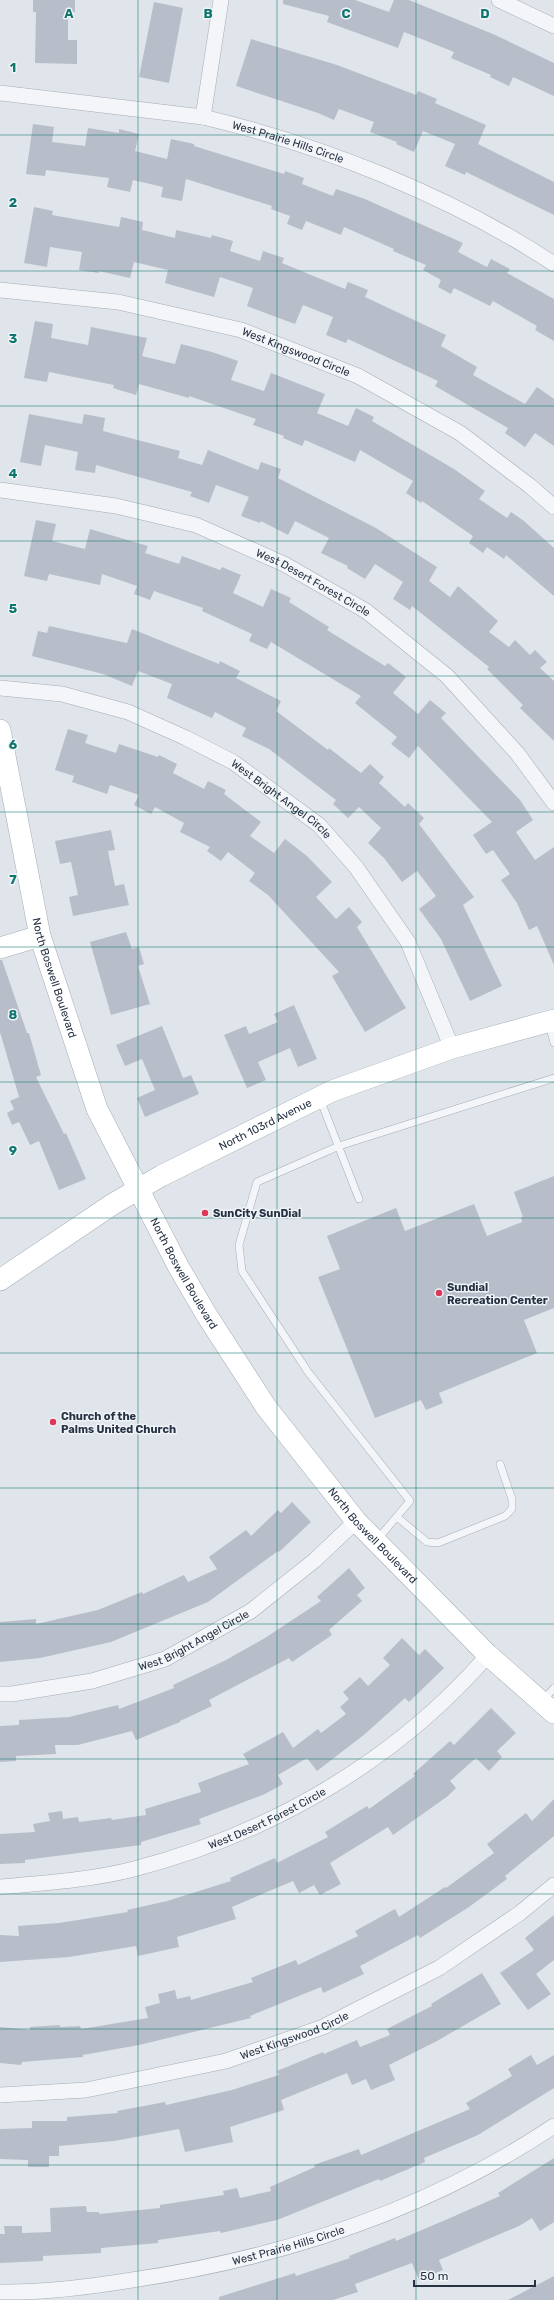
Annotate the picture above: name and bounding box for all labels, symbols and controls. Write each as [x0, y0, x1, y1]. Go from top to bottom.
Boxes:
text: A [64, 6, 74, 21]
text: B [203, 6, 213, 21]
text: C [341, 6, 351, 21]
text: D [480, 6, 490, 21]
text: 1 [10, 60, 16, 75]
street label: West Prairie Hills Circle [231, 118, 346, 166]
text: 2 [9, 195, 17, 210]
street label: West Kingswood Circle [240, 325, 352, 379]
text: 3 [9, 331, 18, 346]
text: 4 [9, 466, 18, 481]
street label: West Desert Forest Circle [254, 546, 373, 619]
text: 5 [9, 601, 17, 616]
text: 6 [9, 737, 18, 752]
street label: West Bright Angel Circle [229, 757, 334, 841]
text: 7 [9, 872, 17, 887]
street label: North Boswell Boulevard [30, 916, 80, 1040]
text: 8 [9, 1007, 18, 1022]
street label: North 103rd Avenue [217, 1096, 314, 1153]
text: 9 [9, 1143, 17, 1158]
place label: SunCity SunDial [213, 1207, 301, 1220]
marker: SunCity SunDial [200, 1208, 210, 1218]
street label: North Boswell Boulevard [148, 1216, 220, 1331]
place label: Sundial Recreation Center [447, 1281, 548, 1307]
marker: Sundial Recreation Center [434, 1288, 444, 1298]
place label: Church of the Palms United Church [61, 1410, 176, 1436]
marker: Church of the Palms United Church [48, 1417, 58, 1427]
street label: North Boswell Boulevard [326, 1485, 420, 1586]
street label: West Bright Angel Circle [137, 1607, 251, 1673]
street label: West Desert Forest Circle [206, 1785, 328, 1852]
street label: West Kingswood Circle [238, 2009, 351, 2062]
street label: West Prairie Hills Circle [231, 2223, 346, 2267]
scale bar [414, 2262, 535, 2288]
text: 50 m [420, 2269, 448, 2283]

